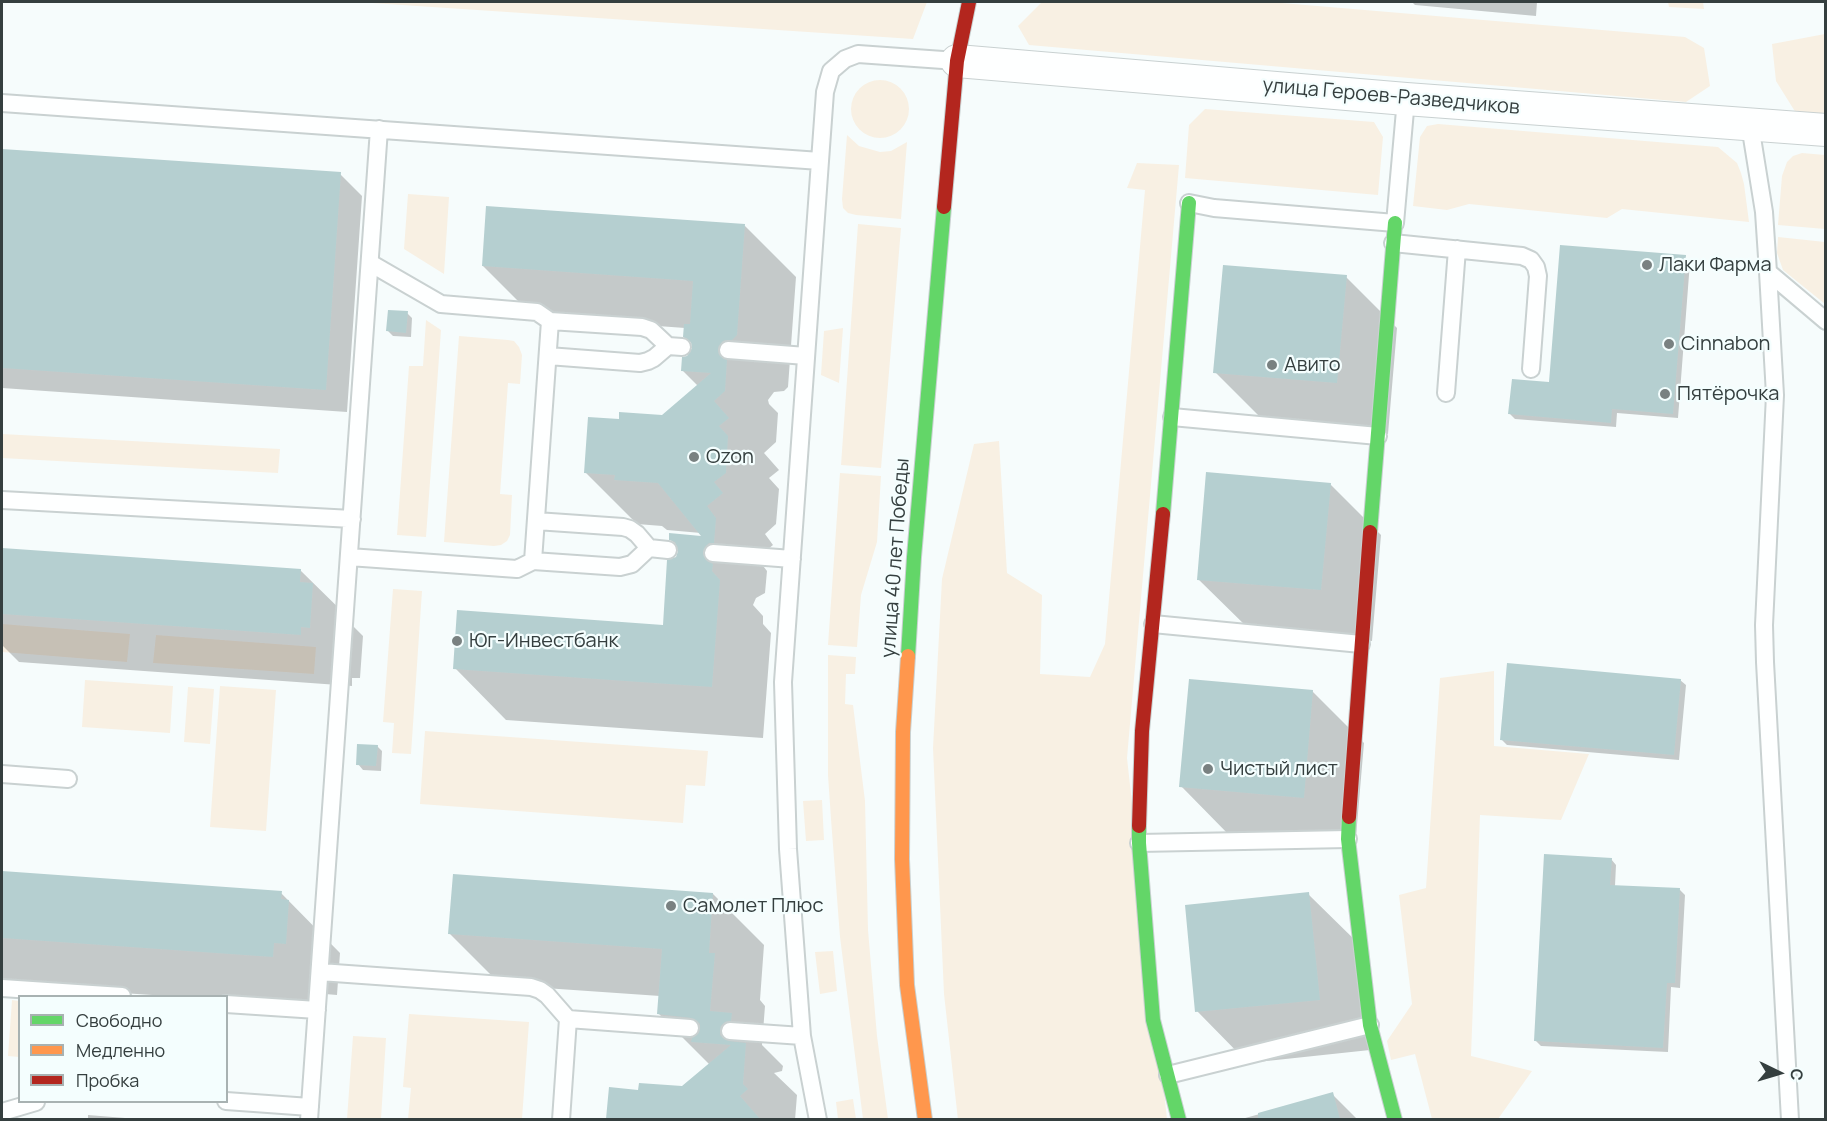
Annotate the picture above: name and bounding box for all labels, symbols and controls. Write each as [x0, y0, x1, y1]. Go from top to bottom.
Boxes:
street label: улица Героев-Разведчиков [1261, 74, 1521, 120]
place label: Лаки Фарма [1659, 253, 1771, 277]
marker: Лаки Фарма [1640, 258, 1654, 272]
place label: Cinnabon [1681, 332, 1770, 356]
marker: Cinnabon [1662, 337, 1676, 351]
place label: Авито [1284, 353, 1341, 377]
marker: Авито [1265, 358, 1279, 372]
place label: Пятёрочка [1677, 382, 1779, 406]
marker: Пятёрочка [1658, 387, 1672, 401]
place label: Ozon [706, 445, 754, 469]
marker: Ozon [687, 450, 701, 464]
street label: улица 40 лет Победы [877, 457, 915, 659]
place label: Юг-Инвестбанк [469, 629, 618, 653]
marker: Юг-Инвестбанк [450, 634, 464, 648]
place label: Чистый лист [1220, 757, 1338, 781]
marker: Чистый лист [1201, 762, 1215, 776]
place label: Самолет Плюс [683, 894, 824, 918]
marker: Самолет Плюс [664, 899, 678, 913]
legend [18, 995, 228, 1103]
text: Свободно [76, 1008, 162, 1032]
text: Медленно [76, 1038, 165, 1062]
north arrow [1749, 1043, 1809, 1103]
text: Пробка [76, 1068, 139, 1092]
text: С [1785, 1068, 1808, 1081]

